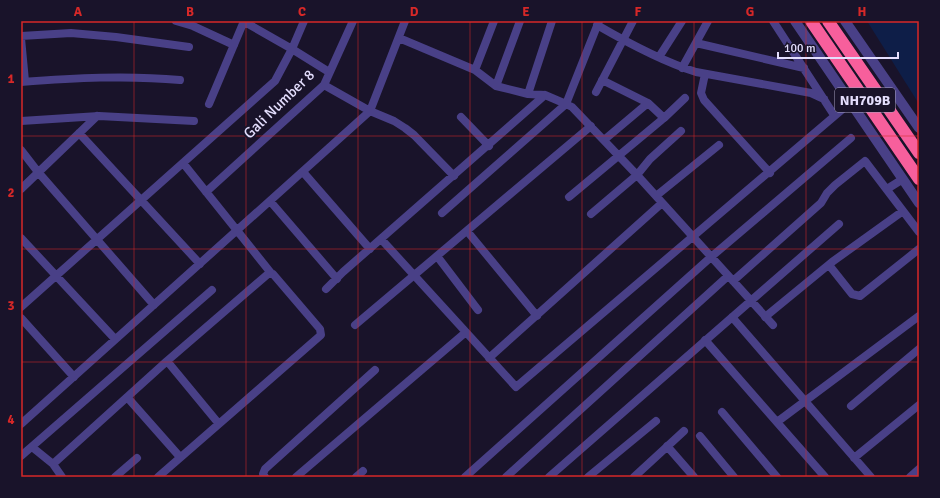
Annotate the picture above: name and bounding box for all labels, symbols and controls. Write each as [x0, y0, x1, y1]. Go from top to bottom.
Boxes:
text: A [74, 4, 83, 20]
text: B [186, 4, 194, 20]
text: C [298, 4, 306, 20]
text: D [410, 4, 419, 20]
text: E [522, 4, 530, 20]
text: F [635, 4, 642, 20]
text: G [746, 4, 754, 20]
text: H [858, 4, 866, 20]
scale bar [778, 34, 898, 60]
text: 100 m [784, 41, 816, 56]
street label: Gali Number 8 [240, 66, 318, 142]
text: 1 [7, 71, 15, 87]
road number: NH709B [835, 88, 895, 112]
text: 2 [7, 185, 15, 201]
text: 3 [7, 298, 15, 314]
text: 4 [7, 412, 15, 428]

